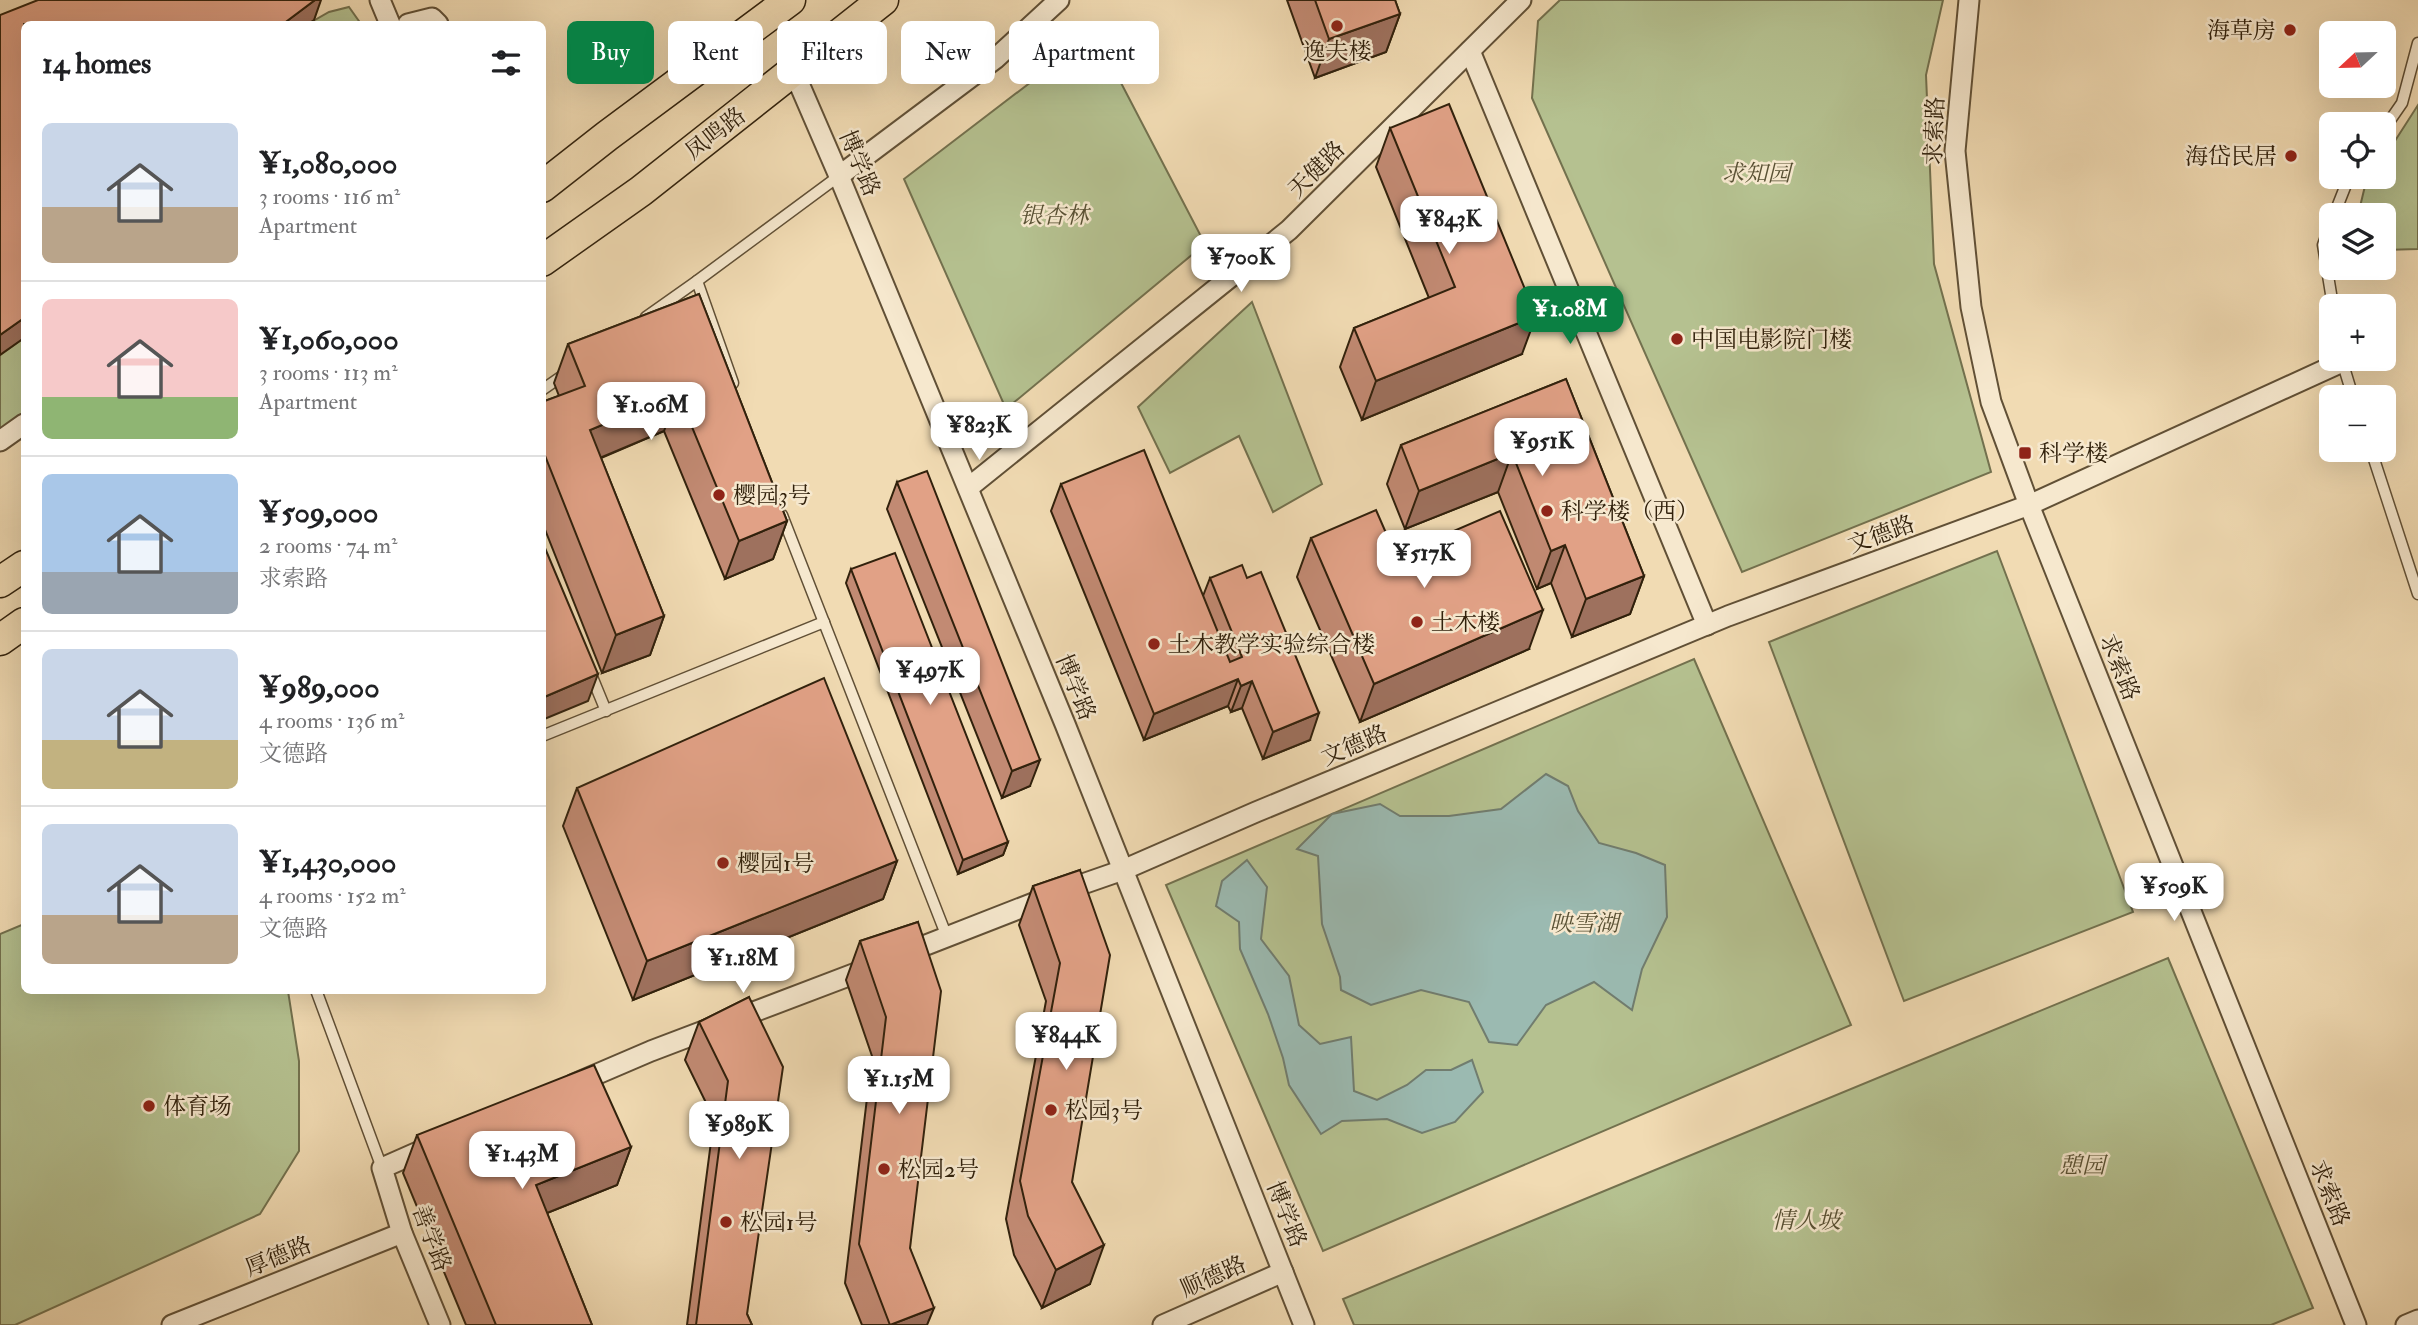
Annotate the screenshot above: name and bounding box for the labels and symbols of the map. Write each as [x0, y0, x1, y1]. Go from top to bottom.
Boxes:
place label: 海草房 [2207, 16, 2276, 45]
marker: 逸夫楼 [1329, 18, 1345, 34]
north arrow [2319, 21, 2396, 98]
marker: 海草房 [2282, 22, 2298, 38]
place label: 逸夫楼 [1303, 37, 1372, 66]
street label: 求索路 [1919, 96, 1950, 166]
street label: 凤鸣路 [679, 101, 751, 166]
street label: 博学路 [833, 126, 886, 201]
street label: 天健路 [1282, 135, 1351, 204]
place label: 海岱民居 [2185, 142, 2277, 171]
marker: 海岱民居 [2283, 148, 2299, 164]
park label: 求知园 [1722, 159, 1795, 188]
pin: ¥843K [1400, 196, 1498, 256]
park label: 银杏林 [1020, 201, 1092, 230]
pin: ¥700K [1192, 234, 1290, 294]
pin: ¥1.08M [1513, 286, 1627, 346]
place label: 中国电影院门楼 [1691, 325, 1852, 354]
marker: 中国电影院门楼 [1669, 331, 1685, 347]
pin: ¥1.06M [594, 382, 708, 442]
pin: ¥823K [930, 402, 1028, 462]
pin: ¥951K [1493, 419, 1591, 478]
place label: 科学楼 [2039, 439, 2108, 468]
marker: 科学楼 [2017, 445, 2033, 461]
place label: 樱园3号 [733, 481, 811, 510]
marker: 樱园3号 [711, 487, 727, 503]
place label: 科学楼（西） [1561, 497, 1699, 526]
marker: 科学楼（西） [1539, 503, 1555, 519]
street label: 文德路 [1844, 509, 1919, 560]
pin: ¥517K [1375, 530, 1473, 590]
place label: 土木楼 [1431, 608, 1500, 637]
marker: 土木楼 [1409, 614, 1425, 630]
place label: 土木教学实验综合楼 [1168, 630, 1375, 659]
street label: 求索路 [2093, 630, 2146, 705]
marker: 土木教学实验综合楼 [1146, 636, 1162, 652]
pin: ¥497K [881, 648, 979, 707]
street label: 博学路 [1049, 650, 1102, 725]
street label: 文德路 [1317, 719, 1392, 772]
place label: 樱园1号 [737, 849, 814, 878]
marker: 樱园1号 [715, 855, 731, 871]
pin: ¥509K [2125, 864, 2223, 923]
park label: 映雪湖 [1550, 909, 1623, 938]
pin: ¥1.18M [686, 936, 800, 995]
pin: ¥844K [1017, 1012, 1115, 1072]
pin: ¥1.15M [842, 1056, 956, 1116]
place label: 体育场 [163, 1092, 232, 1121]
place label: 松园3号 [1065, 1096, 1143, 1125]
marker: 体育场 [141, 1098, 157, 1114]
pin: ¥989K [690, 1102, 788, 1161]
marker: 松园3号 [1043, 1102, 1059, 1118]
pin: ¥1.43M [465, 1132, 579, 1191]
park label: 憩园 [2059, 1151, 2109, 1180]
place label: 松园2号 [898, 1155, 979, 1184]
street label: 求索路 [2303, 1156, 2356, 1231]
marker: 松园2号 [876, 1161, 892, 1177]
street label: 博学路 [1260, 1177, 1313, 1252]
street label: 善学路 [406, 1201, 457, 1276]
park label: 情人坡 [1772, 1206, 1844, 1235]
place label: 松园1号 [740, 1208, 817, 1237]
marker: 松园1号 [718, 1214, 734, 1230]
street label: 厚德路 [241, 1230, 316, 1283]
street label: 顺德路 [1176, 1249, 1251, 1304]

